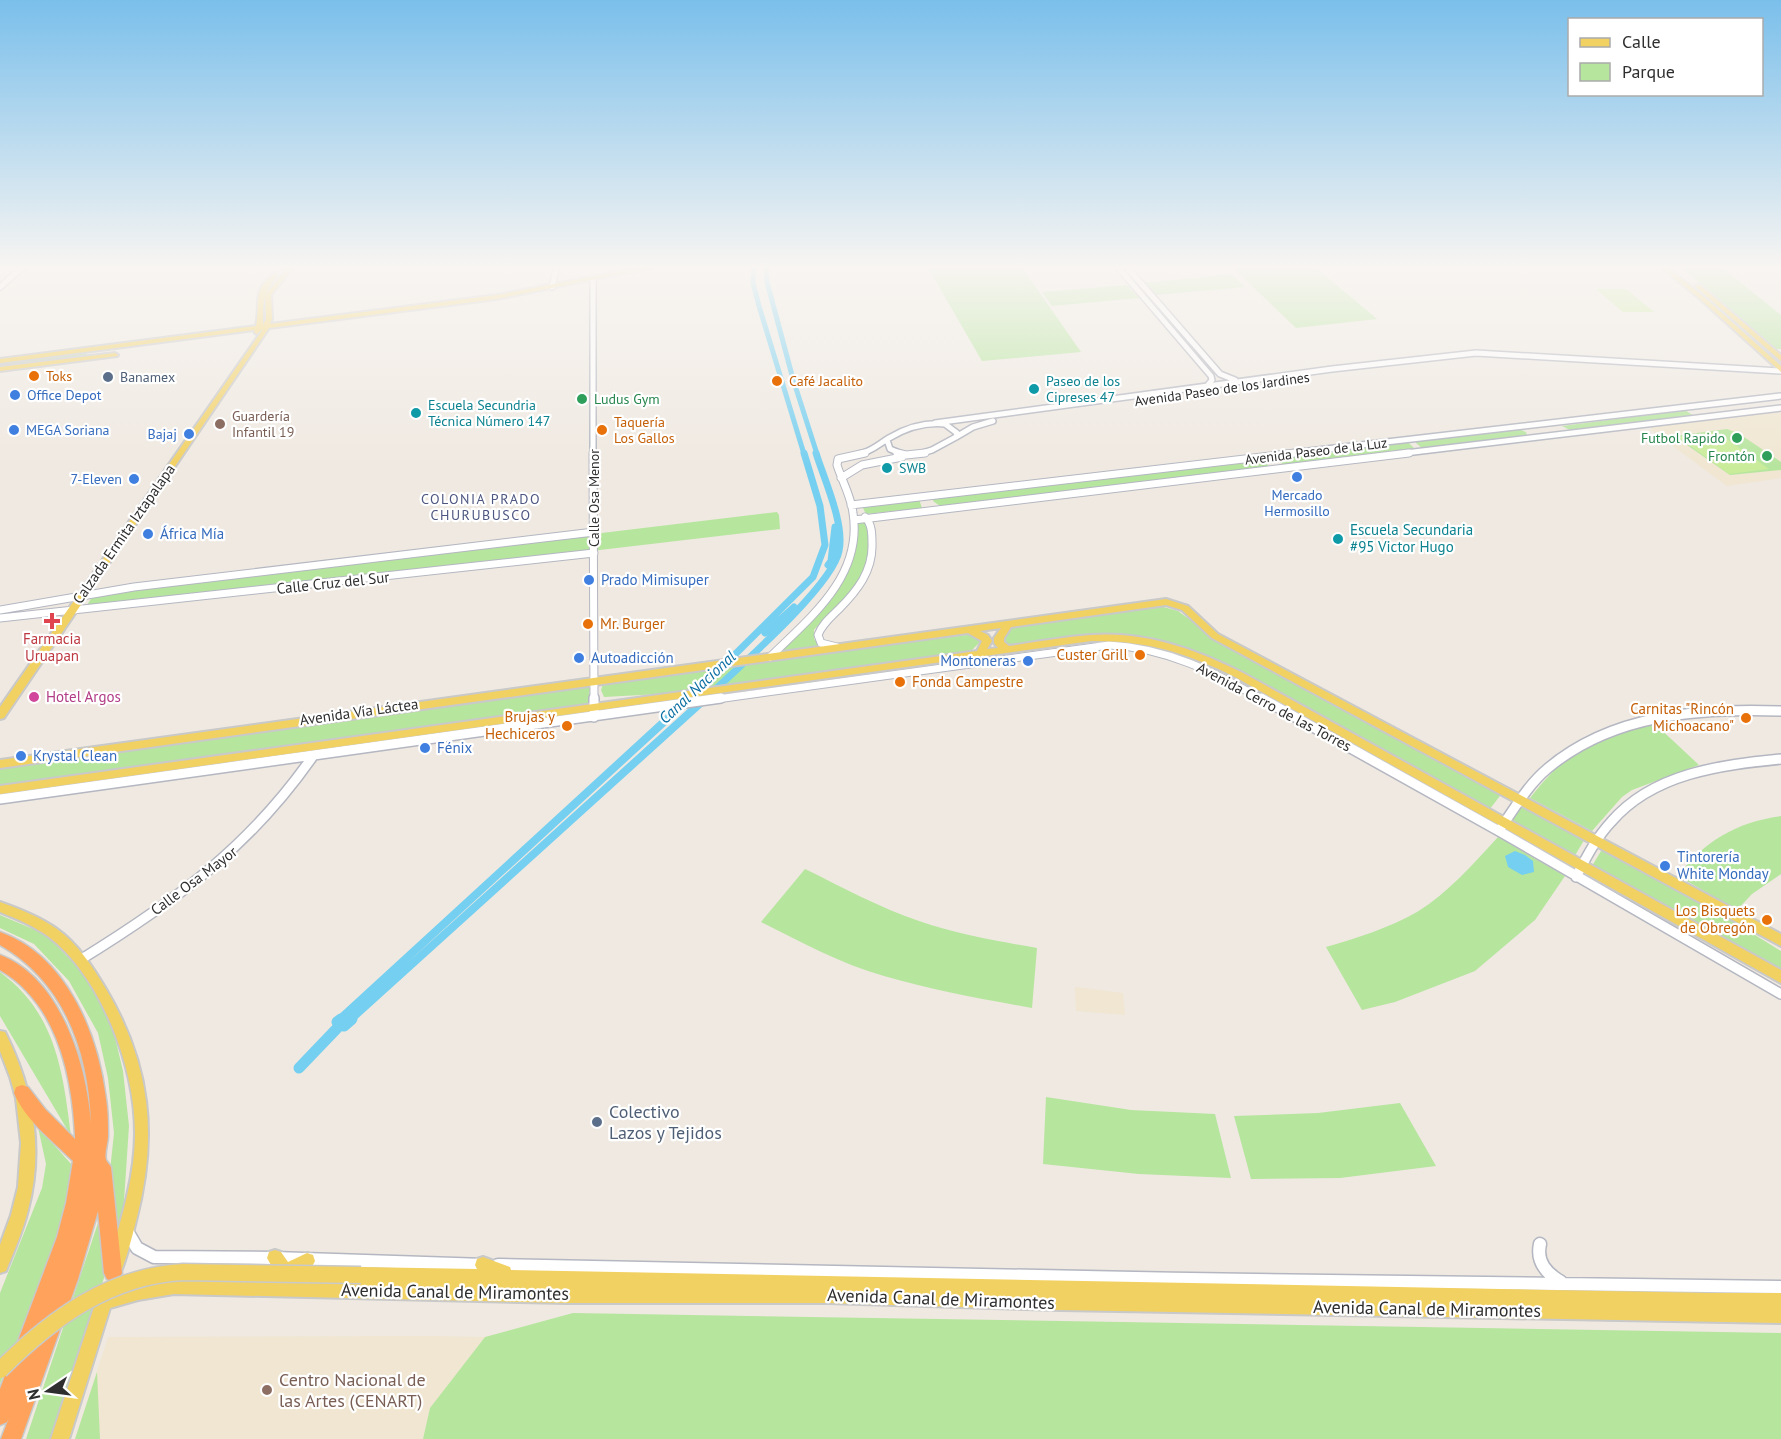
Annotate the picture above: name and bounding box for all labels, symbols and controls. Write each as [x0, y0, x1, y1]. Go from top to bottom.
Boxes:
legend [1568, 18, 1763, 96]
text: Calle [1622, 30, 1661, 53]
text: Parque [1622, 60, 1675, 83]
place label: Toks [46, 367, 72, 385]
place label: Banamex [120, 368, 175, 386]
street label: Avenida Paseo de los Jardines [1133, 368, 1311, 410]
marker: Toks [27, 369, 41, 383]
marker: Banamex [101, 370, 115, 384]
place label: Café Jacalito [789, 372, 863, 390]
place label: Paseo de los Cipreses 47 [1046, 372, 1120, 406]
marker: Café Jacalito [770, 374, 784, 388]
marker: Paseo de los Cipreses 47 [1027, 382, 1041, 396]
place label: Office Depot [27, 386, 102, 404]
marker: Office Depot [8, 388, 22, 402]
place label: Ludus Gym [594, 390, 660, 408]
marker: Ludus Gym [575, 392, 589, 406]
place label: Escuela Secundria Técnica Número 147 [428, 396, 550, 430]
marker: Escuela Secundria Técnica Número 147 [409, 406, 423, 420]
place label: Guardería Infantil 19 [232, 407, 294, 441]
place label: Taquería Los Gallos [614, 413, 675, 447]
marker: Guardería Infantil 19 [213, 417, 227, 431]
place label: MEGA Soriana [26, 421, 110, 439]
marker: MEGA Soriana [7, 423, 21, 437]
marker: Taquería Los Gallos [595, 423, 609, 437]
place label: Bajaj [147, 425, 177, 443]
marker: Bajaj [182, 427, 196, 441]
place label: Futbol Rapido [1641, 429, 1725, 447]
marker: Futbol Rapido [1730, 431, 1744, 445]
street label: Avenida Paseo de la Luz [1244, 433, 1388, 469]
place label: Frontón [1708, 447, 1755, 465]
street label: Calle Osa Menor [585, 449, 603, 547]
marker: Frontón [1760, 449, 1774, 463]
place label: SWB [899, 459, 926, 477]
street label: Calzada Ermita Iztapalapa [68, 460, 179, 607]
marker: SWB [880, 461, 894, 475]
place label: 7-Eleven [70, 470, 122, 488]
marker: Mercado Hermosillo [1290, 470, 1304, 484]
marker: 7-Eleven [127, 472, 141, 486]
place label: Mercado Hermosillo [1264, 486, 1330, 520]
district label: COLONIA PRADO CHURUBUSCO [421, 490, 541, 524]
place label: Escuela Secundaria #95 Victor Hugo [1350, 520, 1473, 556]
place label: África Mía [160, 524, 224, 543]
marker: África Mía [141, 527, 155, 541]
marker: Escuela Secundaria #95 Victor Hugo [1331, 532, 1345, 546]
street label: Calle Cruz del Sur [276, 567, 390, 598]
place label: Prado Mimisuper [601, 570, 709, 589]
marker: Prado Mimisuper [582, 573, 596, 587]
marker: Farmacia Uruapan [45, 614, 59, 628]
place label: Mr. Burger [600, 614, 665, 633]
marker: Mr. Burger [581, 617, 595, 631]
place label: Farmacia Uruapan [23, 629, 81, 665]
place label: Custer Grill [1057, 645, 1129, 664]
water label: Canal Nacional [654, 646, 740, 728]
place label: Autoadicción [591, 648, 674, 667]
marker: Custer Grill [1133, 648, 1147, 662]
marker: Autoadicción [572, 651, 586, 665]
place label: Montoneras [940, 651, 1016, 670]
marker: Montoneras [1021, 654, 1035, 668]
street label: Avenida Cerro de las Torres [1194, 658, 1355, 755]
place label: Fonda Campestre [912, 672, 1023, 691]
marker: Fonda Campestre [893, 675, 907, 689]
place label: Hotel Argos [46, 687, 121, 706]
marker: Hotel Argos [27, 690, 41, 704]
street label: Avenida Vía Láctea [298, 694, 419, 729]
place label: Carnitas "Rincón Michoacano" [1630, 699, 1734, 735]
place label: Brujas y Hechiceros [485, 707, 555, 743]
marker: Carnitas "Rincón Michoacano" [1739, 711, 1753, 725]
marker: Brujas y Hechiceros [560, 719, 574, 733]
place label: Fénix [437, 738, 473, 757]
marker: Fénix [418, 741, 432, 755]
place label: Krystal Clean [33, 746, 117, 765]
marker: Krystal Clean [14, 749, 28, 763]
street label: Calle Osa Mayor [147, 842, 241, 919]
place label: Tintorería White Monday [1677, 847, 1769, 883]
marker: Tintorería White Monday [1658, 859, 1672, 873]
place label: Los Bisquets de Obregón [1676, 901, 1755, 937]
marker: Los Bisquets de Obregón [1760, 913, 1774, 927]
place label: Colectivo Lazos y Tejidos [609, 1100, 722, 1144]
marker: Colectivo Lazos y Tejidos [590, 1115, 604, 1129]
street label: Avenida Canal de Miramontes [341, 1278, 569, 1305]
street label: Avenida Canal de Miramontes [827, 1283, 1055, 1314]
street label: Avenida Canal de Miramontes [1313, 1295, 1541, 1322]
north arrow [18, 1361, 78, 1421]
place label: Centro Nacional de las Artes (CENART) [279, 1368, 426, 1412]
marker: Centro Nacional de las Artes (CENART) [260, 1383, 274, 1397]
text: N [22, 1387, 44, 1402]

